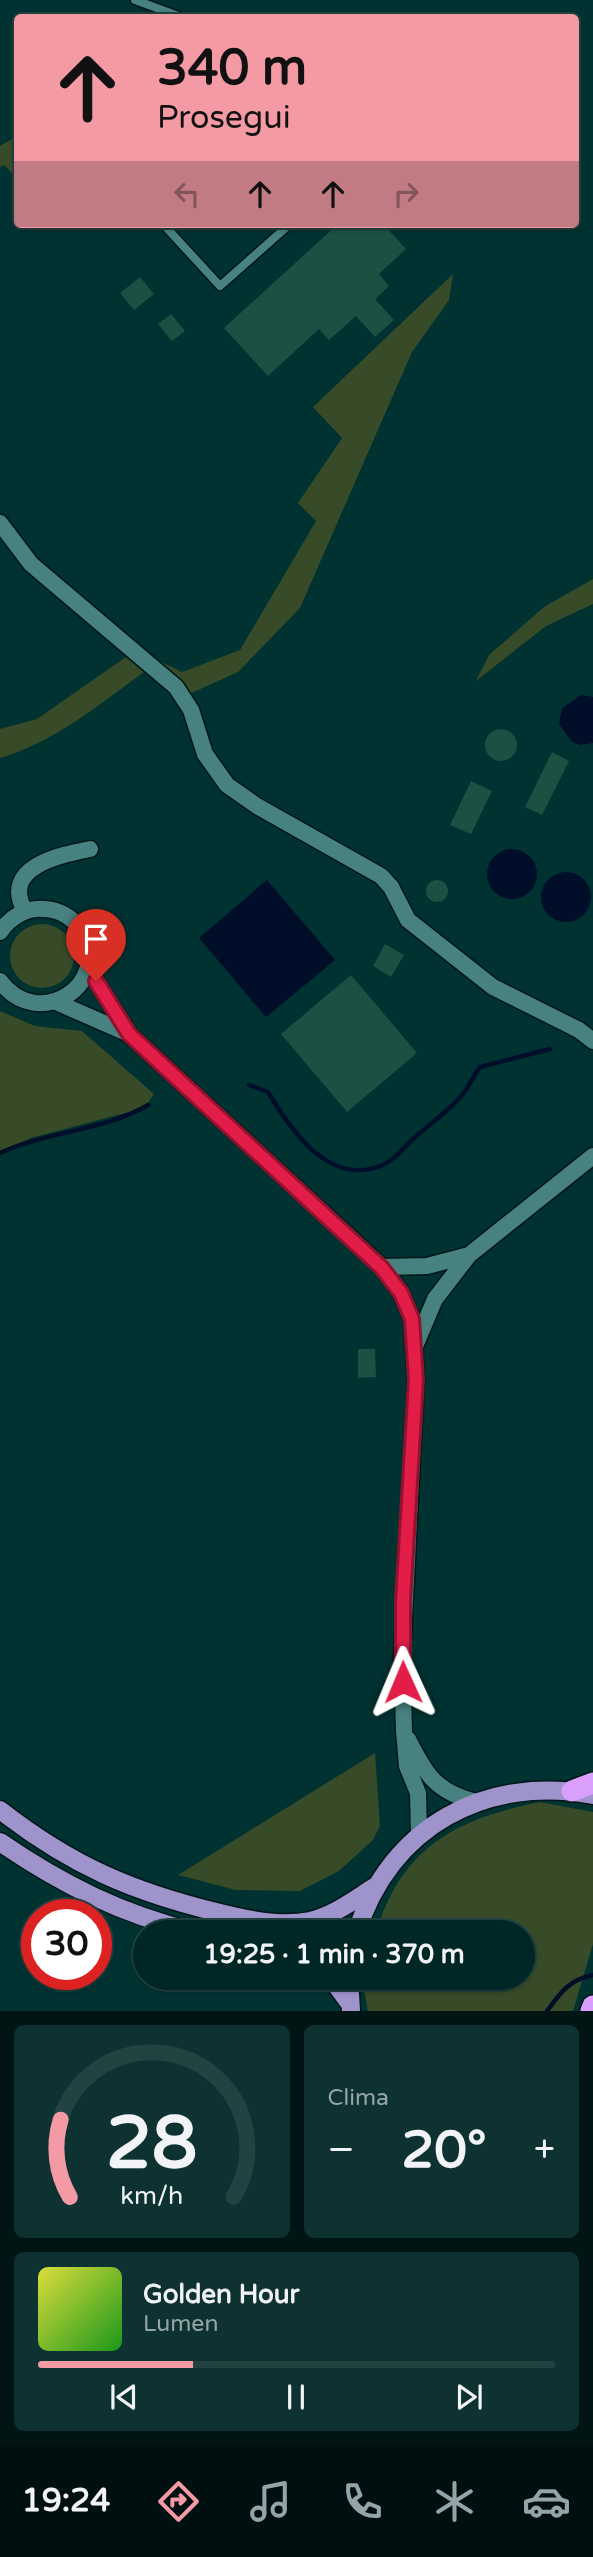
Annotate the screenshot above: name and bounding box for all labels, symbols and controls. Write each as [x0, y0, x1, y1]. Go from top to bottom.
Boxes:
text: 340 m [157, 39, 307, 98]
icon: ahead [42, 42, 133, 133]
text: Prosegui [157, 99, 291, 137]
icon: left [168, 175, 206, 213]
icon: ahead [241, 175, 279, 213]
icon: ahead [314, 175, 352, 213]
icon: right [387, 175, 425, 213]
pin [66, 909, 126, 981]
icon: arrive [77, 920, 115, 958]
position arrow [366, 1645, 440, 1719]
speed limit sign: 30 [21, 1899, 112, 1990]
text: 19:25 · 1 min · 370 m [203, 1939, 465, 1970]
text: Clima [328, 2084, 389, 2112]
text: 28 [106, 2101, 197, 2189]
text: 20° [402, 2119, 487, 2182]
text: − [328, 2127, 355, 2173]
text: + [534, 2127, 555, 2173]
text: km/h [120, 2181, 183, 2211]
text: Golden Hour [143, 2279, 300, 2310]
text: Lumen [143, 2310, 218, 2338]
icon: previous [105, 2378, 143, 2416]
icon: pause [277, 2378, 315, 2416]
icon: next [450, 2378, 488, 2416]
icon: directions [154, 2477, 203, 2526]
icon: music [246, 2477, 295, 2526]
icon: phone [338, 2477, 387, 2526]
icon: climate [430, 2477, 479, 2526]
icon: car [522, 2477, 571, 2526]
text: 19:24 [22, 2482, 110, 2520]

